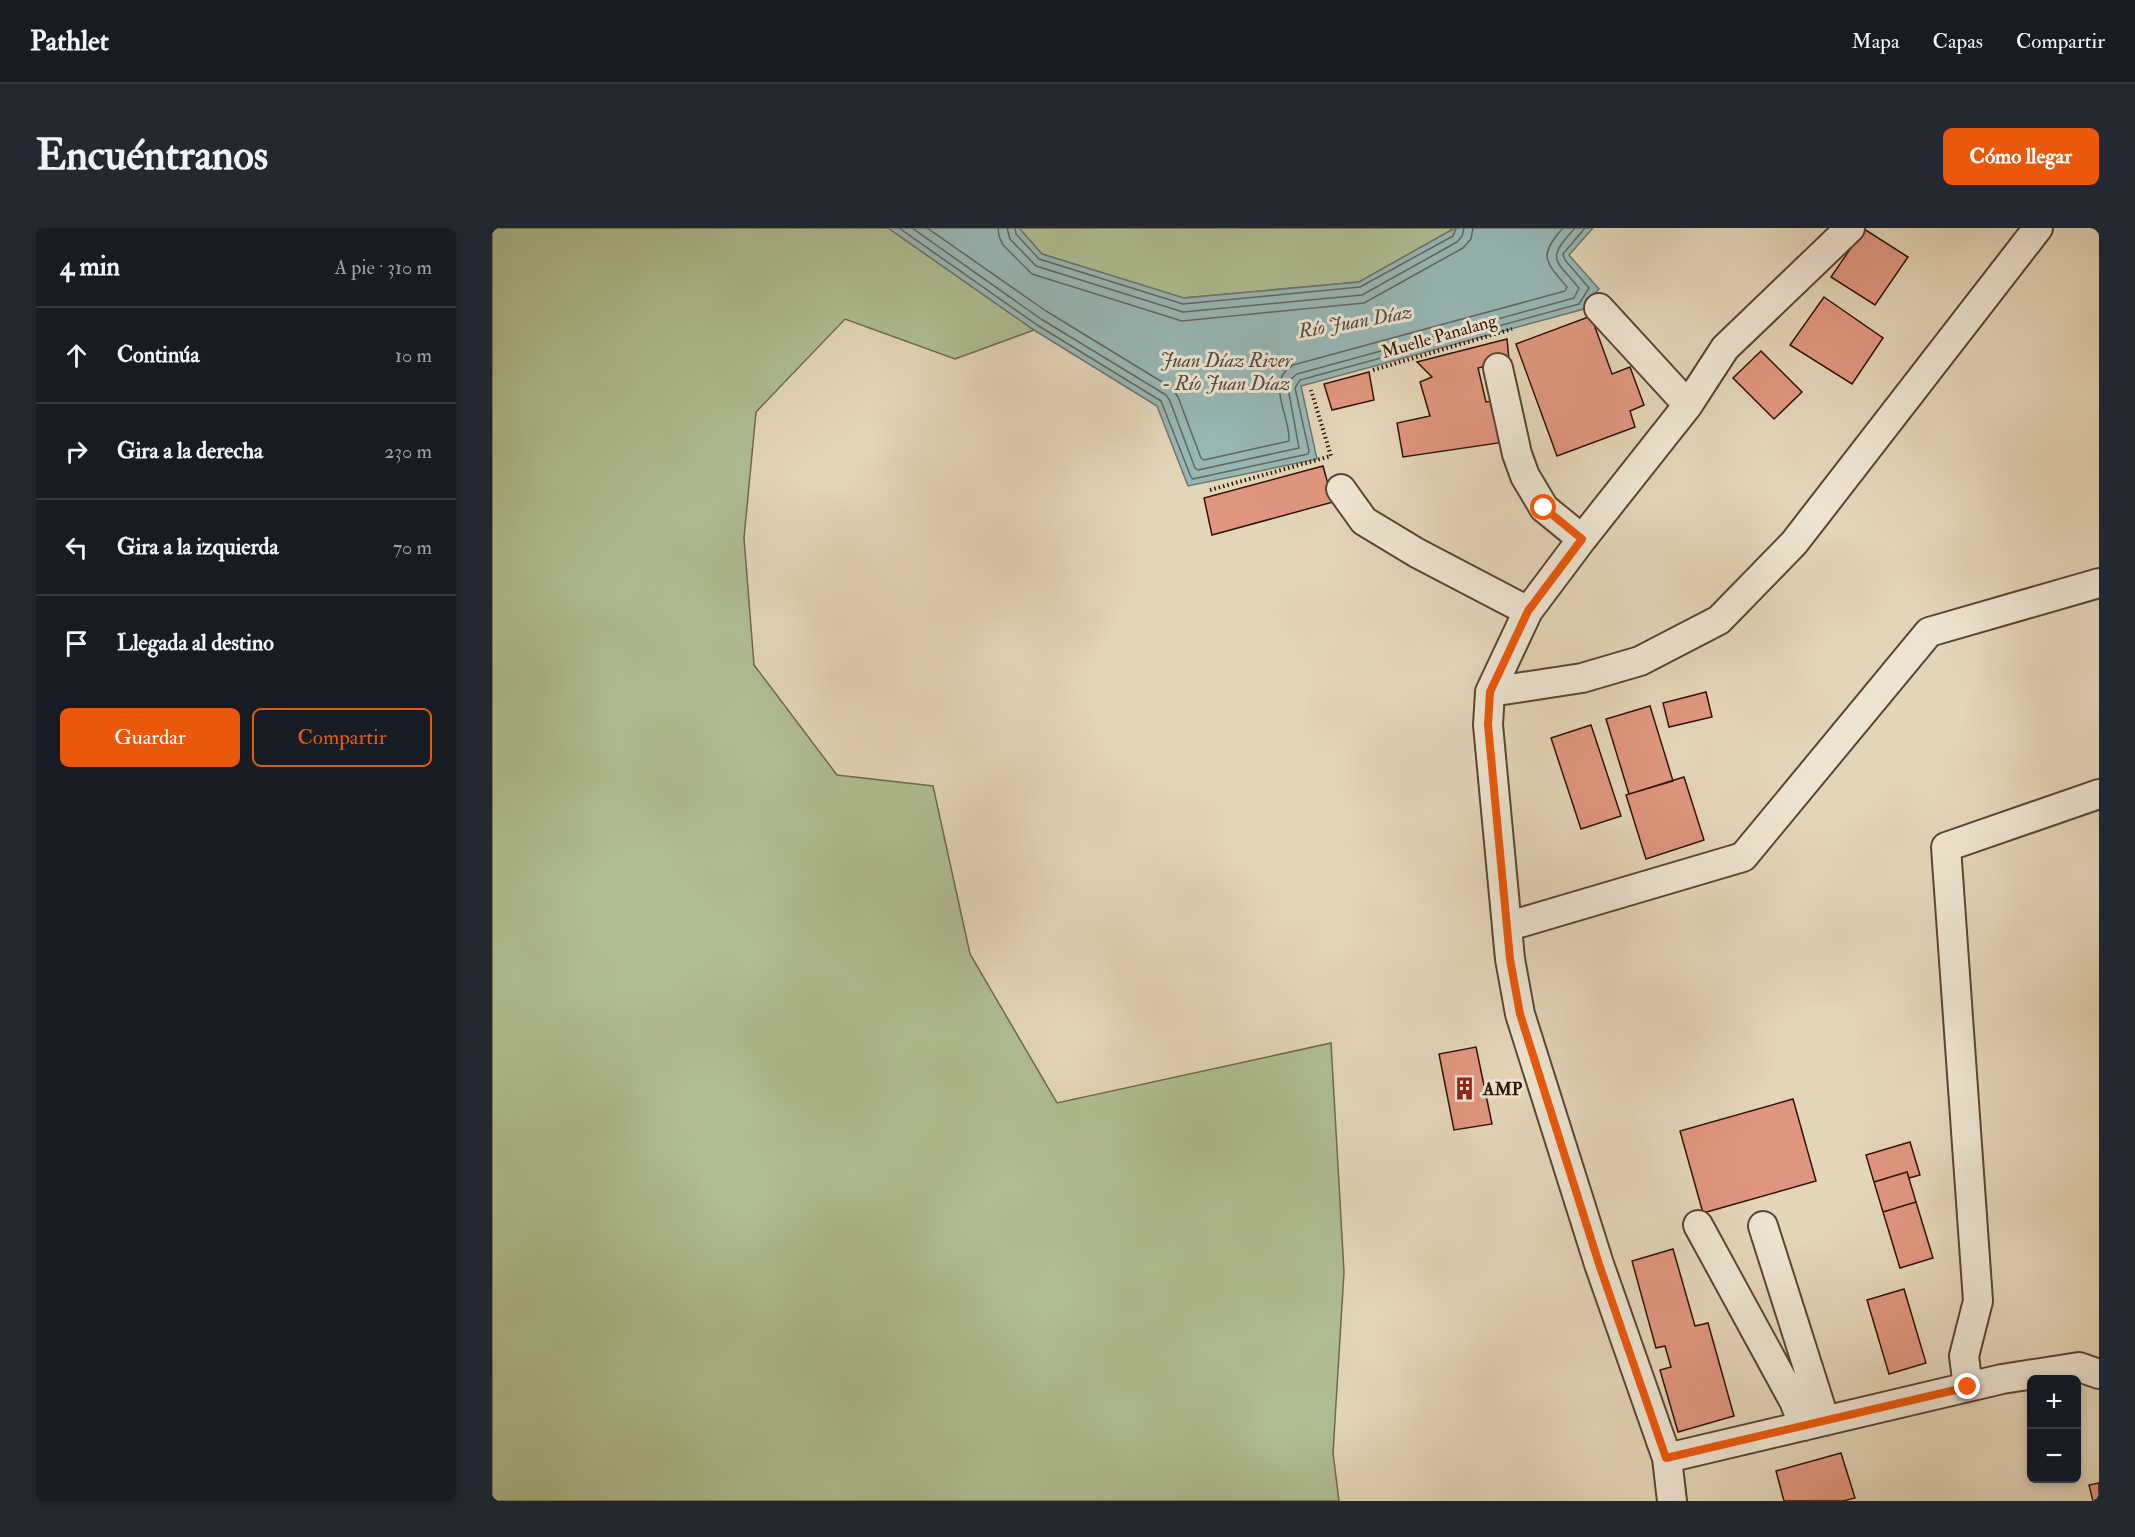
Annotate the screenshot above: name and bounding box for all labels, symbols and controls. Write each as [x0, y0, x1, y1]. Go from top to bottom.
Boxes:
text: Pathlet [30, 24, 109, 59]
text: Mapa [1852, 28, 1900, 55]
text: Capas [1933, 28, 1983, 55]
text: Compartir [2016, 28, 2105, 55]
button: Cómo llegar [1943, 128, 2099, 185]
text: Encuéntranos [36, 130, 268, 182]
text: 4 min [60, 251, 120, 283]
text: A pie · 310 m [334, 255, 432, 280]
water label: Río Juan Díaz [1295, 299, 1414, 344]
street label: Muelle Panalang [1379, 309, 1500, 364]
icon: ahead [60, 339, 93, 372]
text: Continúa [117, 341, 200, 369]
text: 10 m [395, 343, 432, 368]
water label: Juan Díaz River - Río Juan Díaz [1160, 348, 1294, 396]
icon: right [60, 435, 93, 468]
text: Gira a la derecha [117, 437, 263, 465]
text: 230 m [384, 439, 432, 464]
route start [1530, 494, 1556, 520]
icon: left [60, 531, 93, 564]
text: Gira a la izquierda [117, 533, 278, 561]
text: 70 m [393, 535, 432, 560]
icon: arrive [60, 627, 93, 660]
text: Llegada al destino [117, 629, 274, 657]
button: Guardar [60, 708, 240, 767]
button: Compartir [252, 708, 432, 767]
building icon: AMP [1452, 1076, 1478, 1102]
place label: AMP [1482, 1078, 1523, 1101]
route end [1954, 1373, 1980, 1399]
map controls [2027, 1375, 2081, 1483]
button: + [2027, 1375, 2081, 1429]
button: − [2027, 1429, 2081, 1483]

